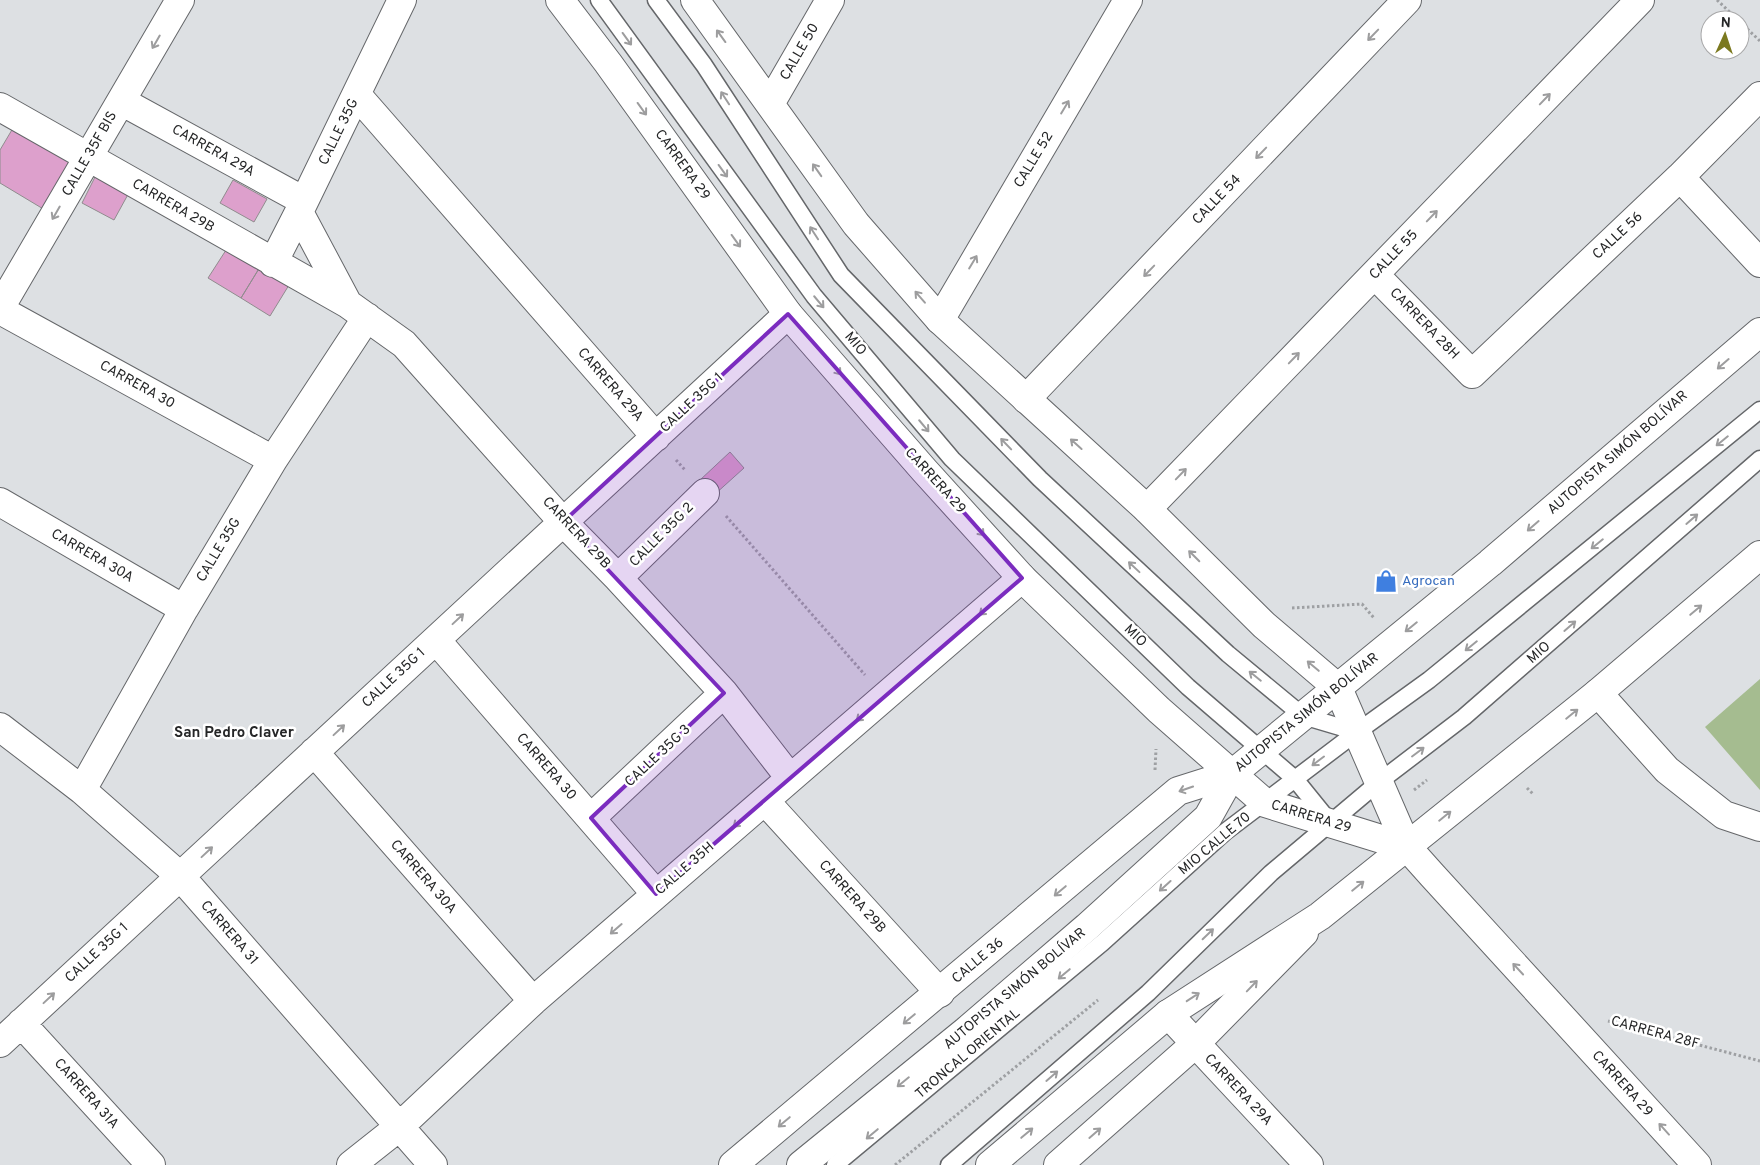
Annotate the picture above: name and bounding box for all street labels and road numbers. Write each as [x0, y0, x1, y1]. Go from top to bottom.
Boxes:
street label: CALLE 50 [777, 20, 823, 84]
street label: CALLE 35G [316, 96, 362, 168]
street label: CALLE 35F BIS [59, 109, 121, 199]
street label: CARRERA 29A [169, 121, 257, 181]
street label: CARRERA 29 [651, 126, 713, 204]
street label: CALLE 52 [1011, 129, 1057, 191]
street label: CALLE 54 [1189, 171, 1245, 229]
street label: CARRERA 29B [129, 176, 217, 236]
street label: CALLE 56 [1589, 209, 1647, 263]
street label: CALLE 55 [1366, 227, 1422, 283]
street label: CARRERA 28H [1386, 285, 1462, 363]
street label: MIO [840, 329, 870, 359]
street label: CARRERA 29A [573, 345, 647, 425]
street label: CARRERA 30 [96, 357, 178, 413]
street label: CALLE 35G 1 [657, 369, 727, 437]
street label: AUTOPISTA SIMÓN BOLÍVAR [1544, 387, 1692, 519]
street label: CARRERA 29 [901, 444, 969, 518]
street label: CARRERA 29B [538, 493, 614, 573]
street label: CALLE 35G 2 [626, 499, 698, 571]
street label: CALLE 35G [193, 515, 245, 585]
street label: CARRERA 30A [48, 526, 136, 586]
street label: MIO [1120, 621, 1150, 651]
street label: MIO [1524, 638, 1554, 668]
street label: CALLE 35G 1 [359, 644, 429, 712]
street label: AUTOPISTA SIMÓN BOLÍVAR [1231, 649, 1382, 776]
street label: CALLE 35G 3 [622, 721, 694, 791]
street label: CARRERA 30 [512, 730, 580, 804]
street label: CARRERA 29 [1269, 797, 1353, 837]
street label: MIO CALLE 70 [1175, 809, 1255, 879]
street label: CARRERA 30A [386, 837, 460, 917]
street label: CALLE 35H [652, 839, 718, 899]
street label: CARRERA 29B [815, 857, 889, 937]
street label: CARRERA 31 [196, 897, 262, 969]
street label: CALLE 35G 1 [62, 919, 132, 987]
street label: AUTOPISTA SIMÓN BOLÍVAR [940, 924, 1090, 1053]
street label: CALLE 36 [949, 935, 1007, 987]
street label: TRONCAL ORIENTAL [912, 1005, 1024, 1103]
street label: CARRERA 28F [1609, 1013, 1701, 1053]
street label: CARRERA 29 [1588, 1047, 1656, 1121]
street label: CARRERA 29A [1200, 1051, 1276, 1129]
street label: CARRERA 31A [50, 1055, 122, 1133]

